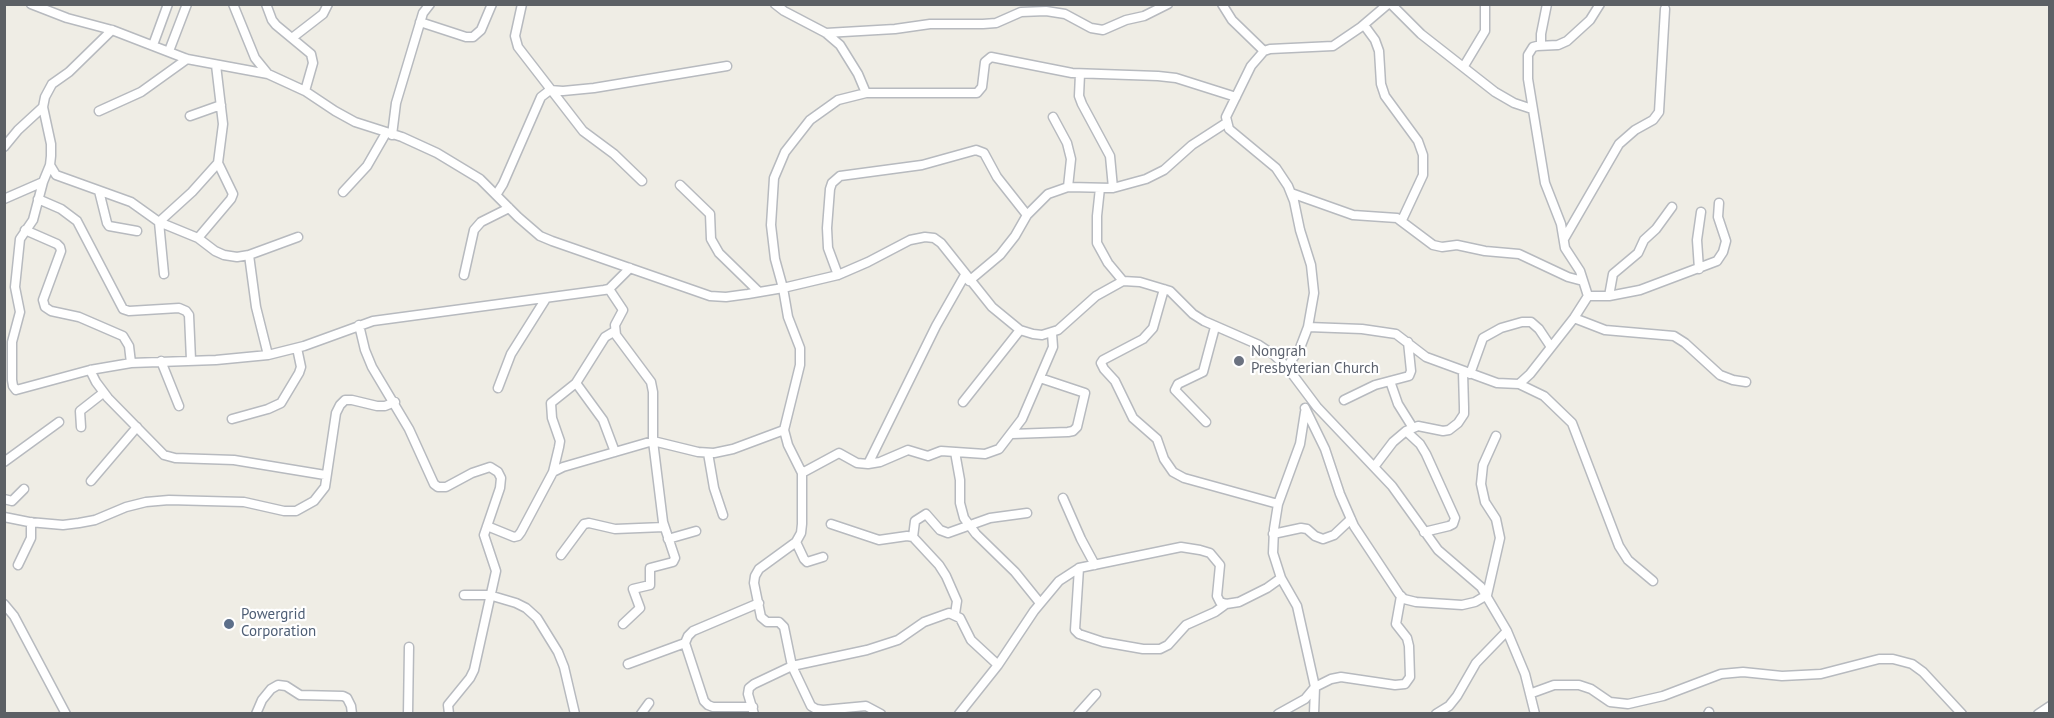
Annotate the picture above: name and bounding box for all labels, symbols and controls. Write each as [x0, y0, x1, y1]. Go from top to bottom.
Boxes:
place label: Nongrah Presbyterian Church [1251, 343, 1379, 378]
marker: Nongrah Presbyterian Church [1232, 354, 1246, 368]
place label: Powergrid Corporation [241, 606, 316, 641]
marker: Powergrid Corporation [222, 617, 236, 631]

